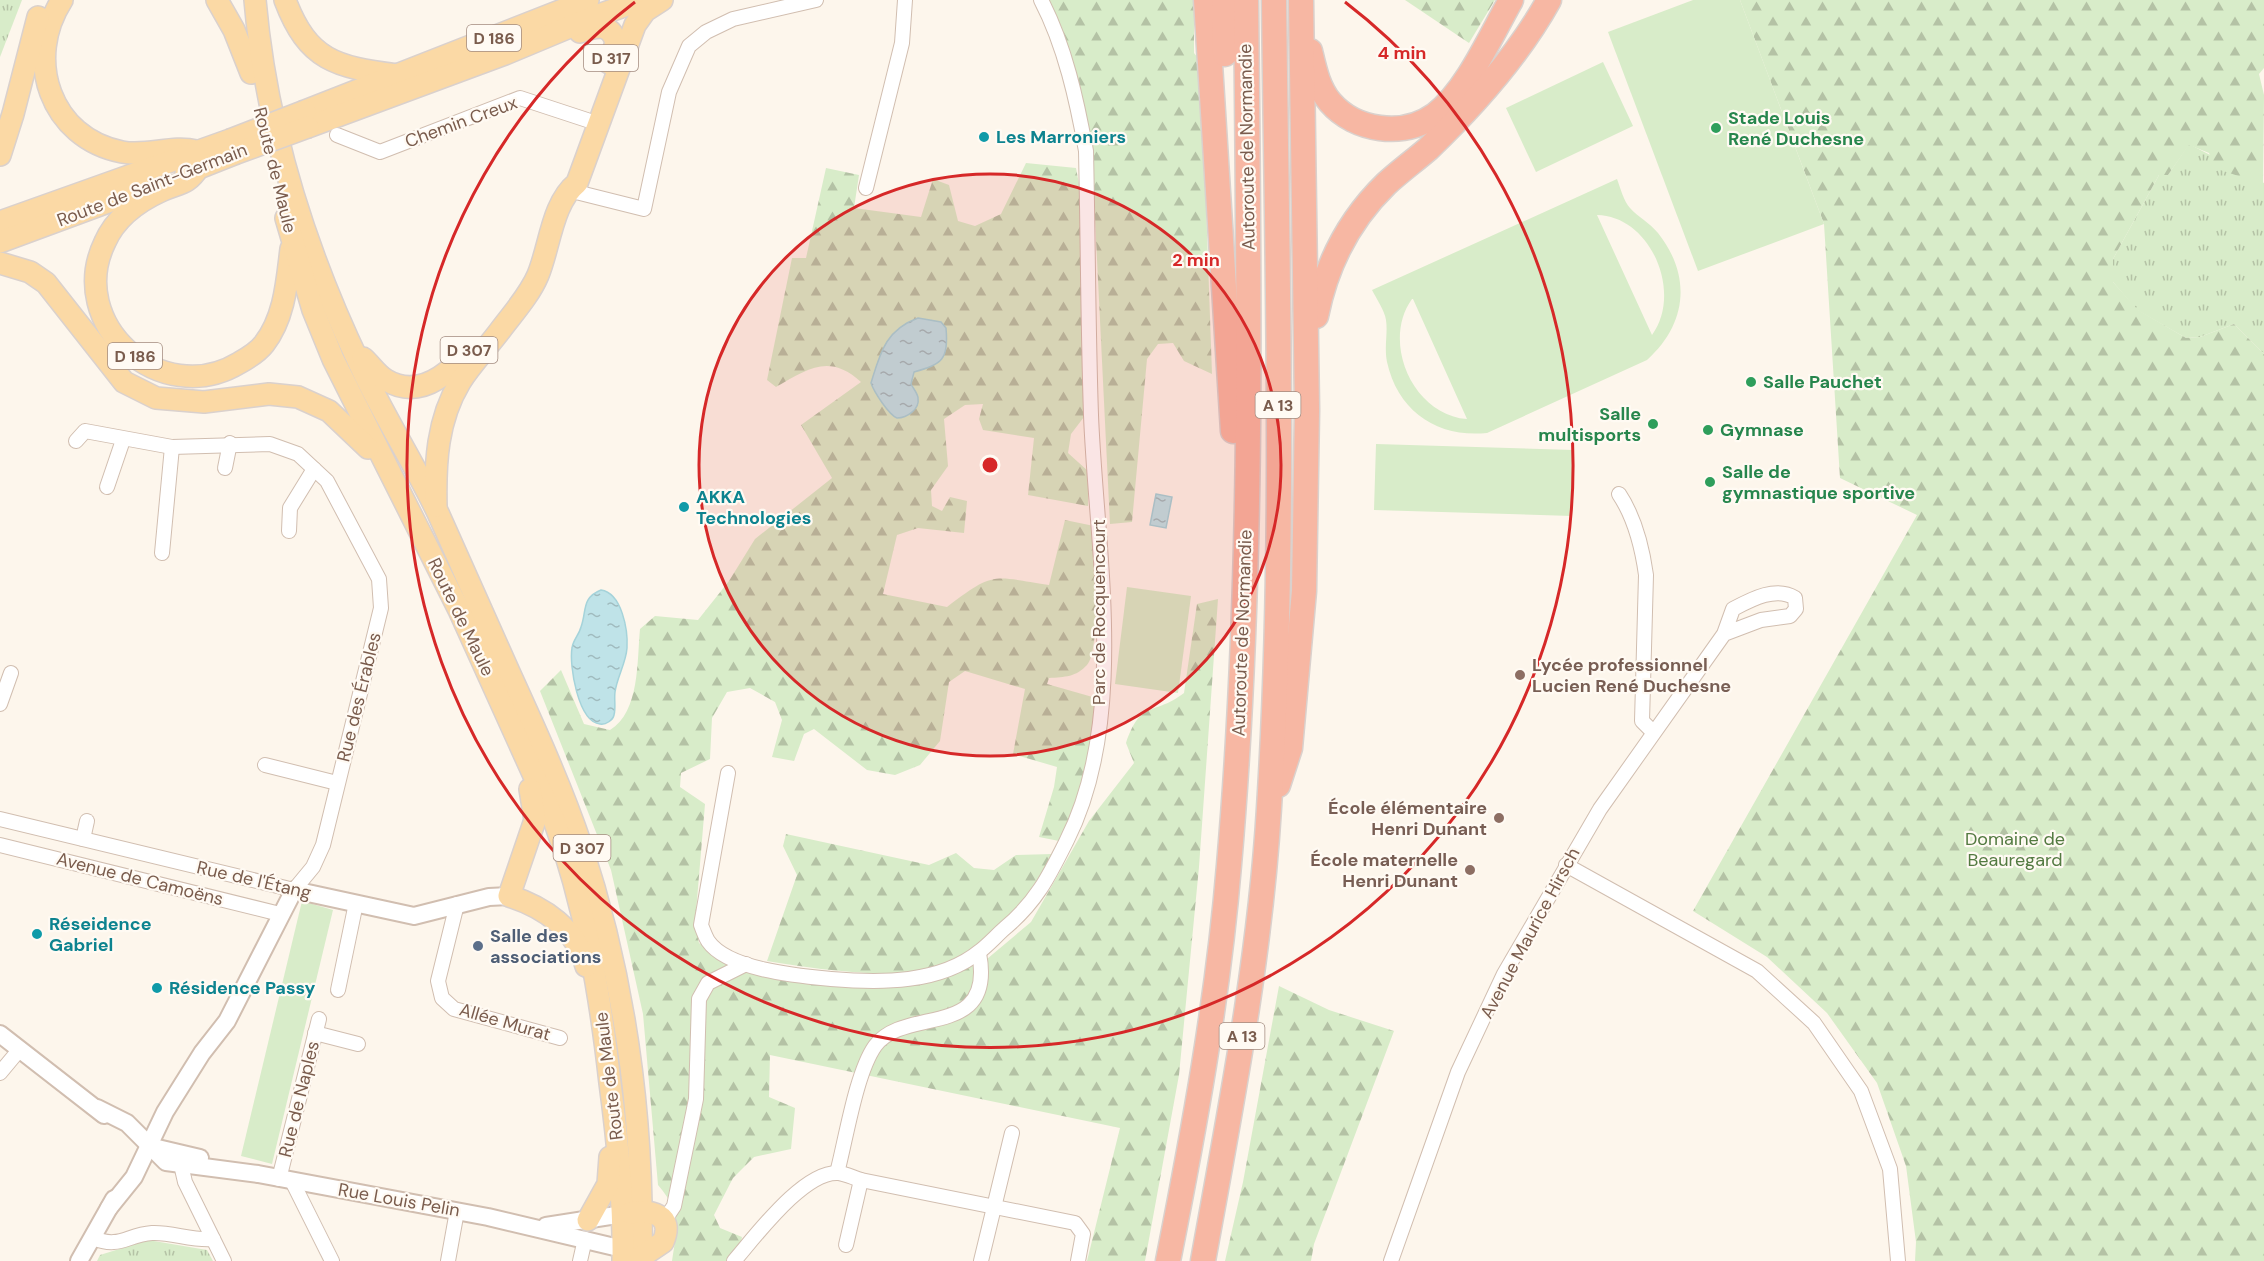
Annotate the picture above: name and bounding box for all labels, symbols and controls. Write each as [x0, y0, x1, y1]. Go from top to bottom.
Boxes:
road number: D 186 [467, 25, 521, 51]
text: 4 min [1378, 41, 1426, 65]
street label: Autoroute de Normandie [1233, 43, 1261, 251]
road number: D 317 [584, 45, 638, 71]
street label: Chemin Creux [402, 91, 520, 153]
street label: Route de Maule [248, 105, 302, 235]
place label: Stade Louis René Duchesne [1728, 106, 1864, 151]
marker: Stade Louis René Duchesne [1709, 121, 1723, 135]
place label: Les Marroniers [996, 125, 1126, 149]
marker: Les Marroniers [977, 130, 991, 144]
street label: Route de Saint-Germain [53, 138, 251, 232]
text: 2 min [1172, 248, 1220, 272]
road number: D 307 [440, 337, 498, 363]
road number: D 186 [108, 343, 162, 369]
place label: Salle Pauchet [1763, 370, 1882, 394]
marker: Salle Pauchet [1744, 375, 1758, 389]
road number: A 13 [1256, 392, 1300, 418]
place label: Salle multisports [1538, 402, 1641, 447]
marker: Salle multisports [1646, 417, 1660, 431]
place label: Gymnase [1720, 418, 1804, 442]
marker: Gymnase [1701, 423, 1715, 437]
centre of rings [980, 455, 1000, 475]
place label: Salle de gymnastique sportive [1722, 460, 1915, 505]
marker: Salle de gymnastique sportive [1703, 475, 1717, 489]
place label: AKKA Technologies [696, 485, 811, 530]
marker: AKKA Technologies [677, 500, 691, 514]
street label: Parc de Rocquencourt [1087, 519, 1111, 705]
street label: Autoroute de Normandie [1226, 529, 1258, 737]
street label: Route de Maule [422, 554, 500, 680]
street label: Rue des Érables [331, 630, 387, 764]
place label: Lycée professionnel Lucien René Duchesne [1532, 653, 1731, 698]
marker: Lycée professionnel Lucien René Duchesne [1513, 668, 1527, 682]
place label: École élémentaire Henri Dunant [1328, 796, 1487, 841]
marker: École élémentaire Henri Dunant [1492, 811, 1506, 825]
park label: Domaine de Beauregard [1965, 827, 2065, 872]
road number: D 307 [554, 835, 610, 861]
street label: Avenue Maurice Hirsch [1475, 843, 1585, 1023]
street label: Avenue de Camoëns [54, 847, 226, 911]
place label: École maternelle Henri Dunant [1310, 848, 1458, 893]
street label: Rue de l'Étang [194, 855, 314, 905]
marker: École maternelle Henri Dunant [1463, 863, 1477, 877]
place label: Réseidence Gabriel [49, 912, 152, 957]
place label: Salle des associations [490, 924, 601, 969]
marker: Réseidence Gabriel [30, 927, 44, 941]
marker: Salle des associations [471, 939, 485, 953]
place label: Résidence Passy [169, 976, 316, 1000]
marker: Résidence Passy [150, 981, 164, 995]
street label: Allée Murat [457, 998, 553, 1046]
street label: Route de Maule [589, 1011, 629, 1141]
road number: A 13 [1220, 1023, 1264, 1049]
street label: Rue de Naples [273, 1038, 325, 1160]
street label: Rue Louis Pelin [336, 1177, 462, 1223]

